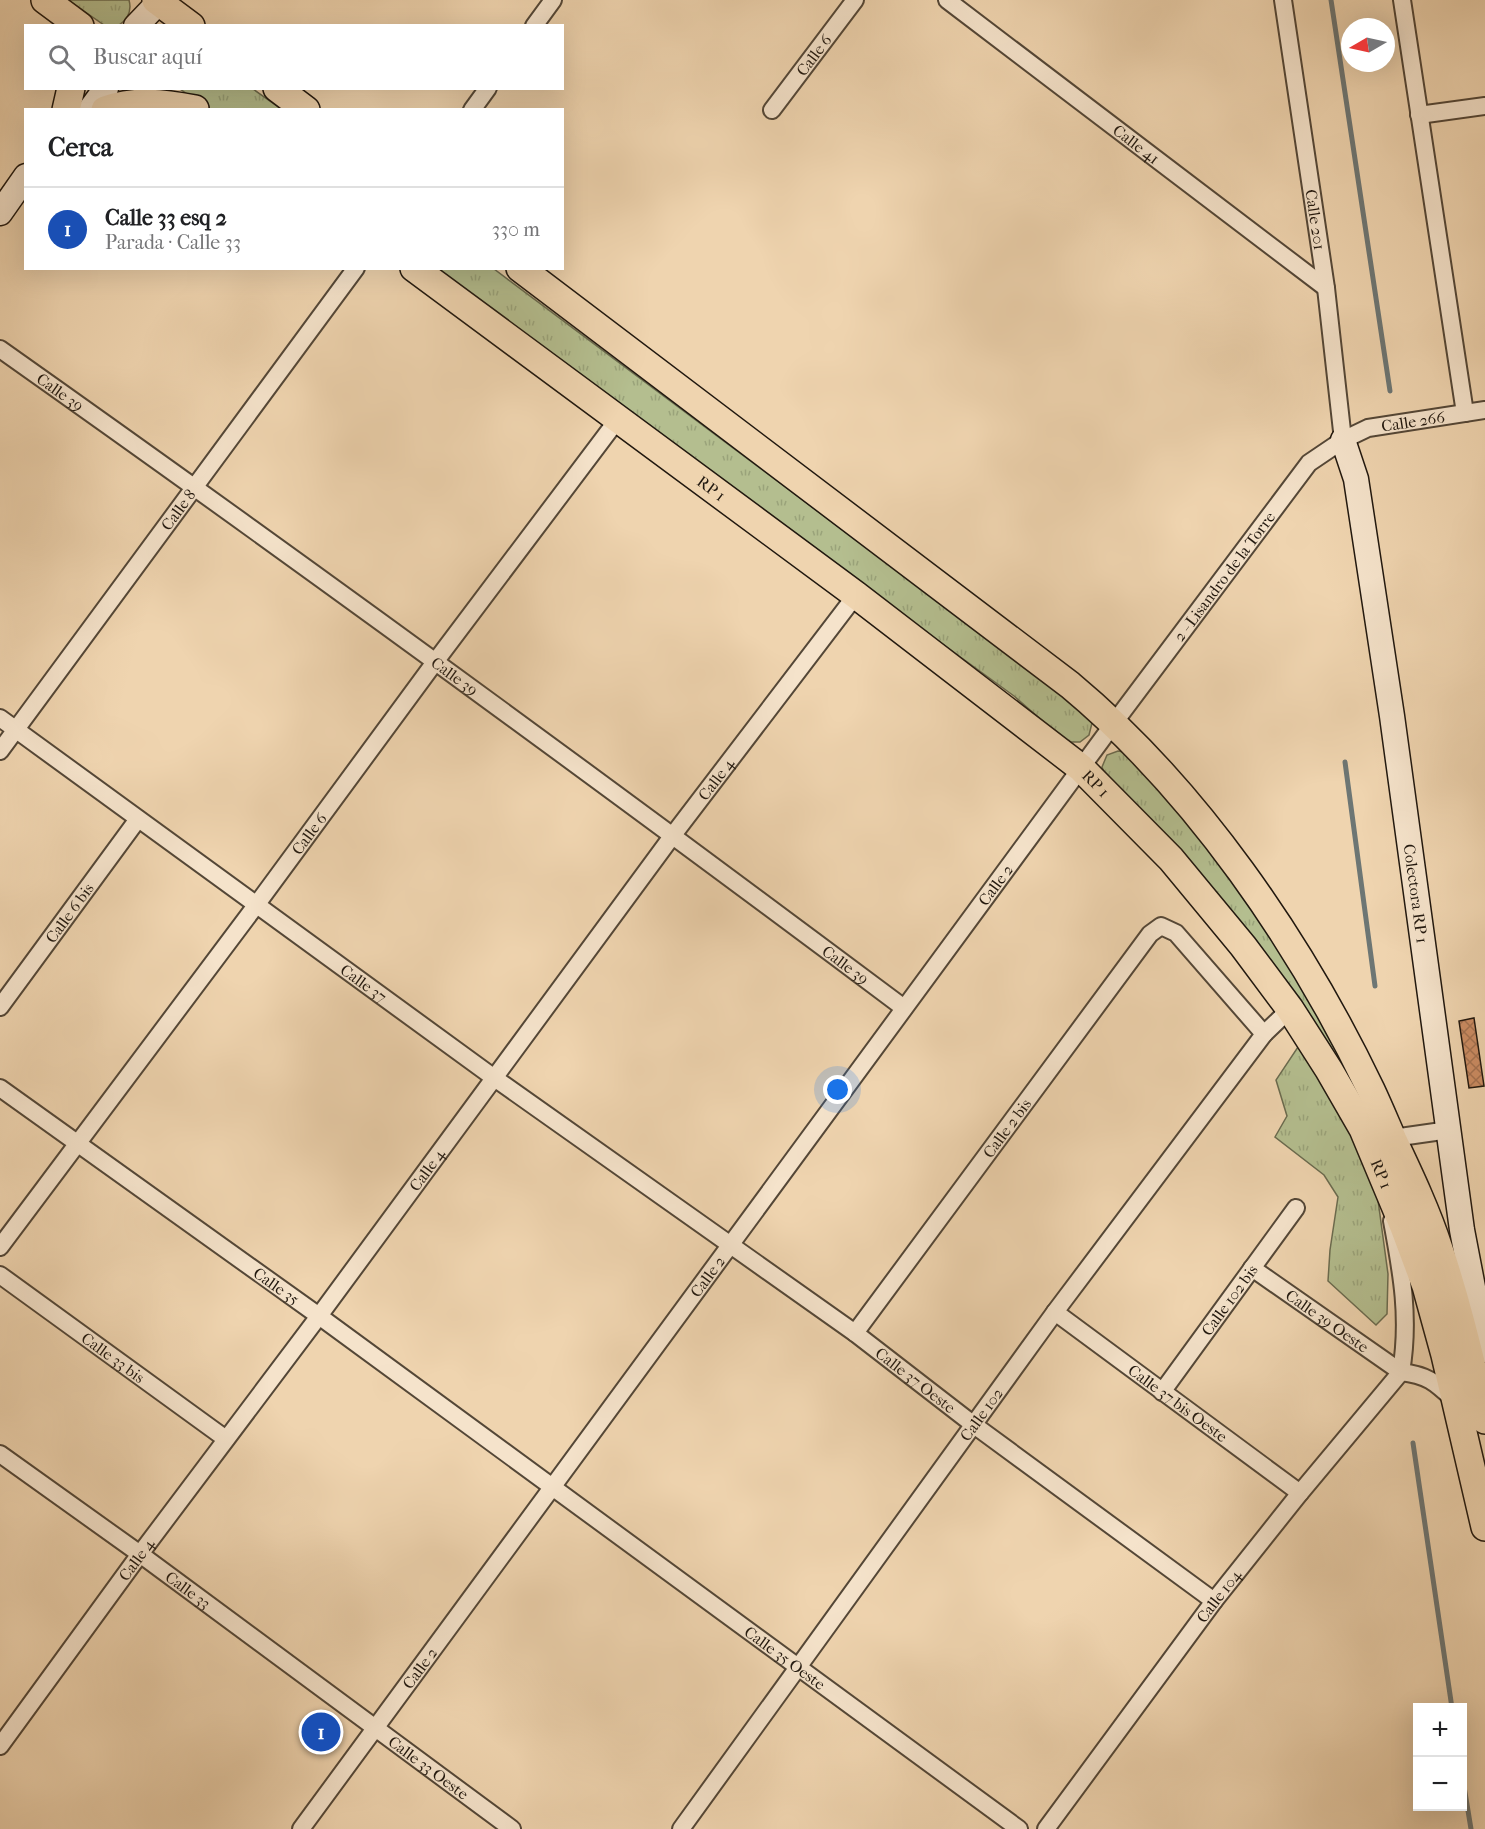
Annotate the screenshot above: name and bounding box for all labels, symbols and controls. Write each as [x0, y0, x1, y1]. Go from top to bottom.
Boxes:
north arrow [1341, 18, 1395, 72]
search box [24, 24, 564, 90]
street label: Calle 6 [792, 30, 835, 79]
icon: search [45, 41, 78, 74]
text: Buscar aquí [93, 44, 202, 70]
street label: Calle 41 [1109, 120, 1164, 168]
text: Cerca [48, 132, 113, 163]
street label: Calle 201 [1302, 188, 1330, 251]
text: Calle 33 esq 2 [105, 205, 227, 231]
text: 1 [64, 218, 71, 241]
text: 330 m [492, 218, 540, 241]
text: Parada · Calle 33 [105, 231, 241, 254]
street label: Calle 39 [33, 369, 88, 415]
street label: Calle 266 [1380, 407, 1446, 435]
street label: RP 1 [694, 471, 729, 505]
street label: Calle 8 [157, 485, 199, 534]
street label: 2 - Lisandro de la Torre [1169, 508, 1279, 645]
street label: Calle 39 [428, 652, 482, 699]
street label: Calle 4 [694, 754, 738, 804]
street label: RP 1 [1079, 766, 1113, 801]
street label: Calle 6 [287, 809, 331, 858]
street label: Colectora RP 1 [1400, 843, 1432, 944]
street label: Calle 2 [974, 860, 1017, 909]
street label: Calle 6 bis [41, 879, 97, 946]
street label: Calle 39 [819, 941, 873, 988]
street label: Calle 37 [337, 960, 391, 1006]
your location [823, 1075, 852, 1104]
street label: Calle 2 bis [978, 1095, 1035, 1161]
street label: Calle 4 [405, 1144, 449, 1195]
street label: RP 1 [1367, 1156, 1396, 1191]
street label: Calle 2 [686, 1252, 729, 1301]
street label: Calle 102 bis [1197, 1260, 1261, 1339]
street label: Calle 35 [250, 1263, 303, 1309]
street label: Calle 39 Oeste [1282, 1285, 1373, 1356]
street label: Calle 33 bis [78, 1328, 149, 1387]
street label: Calle 37 Oeste [872, 1343, 960, 1417]
street label: Calle 37 bis Oeste [1125, 1360, 1231, 1446]
street label: Calle 102 [956, 1384, 1007, 1444]
street label: Calle 4 [114, 1534, 158, 1584]
street label: Calle 104 [1192, 1565, 1245, 1626]
street label: Calle 33 [162, 1567, 215, 1613]
street label: Calle 35 Oeste [741, 1622, 829, 1693]
street label: Calle 2 [398, 1643, 441, 1692]
map controls [1413, 1703, 1467, 1811]
button: + [1413, 1703, 1467, 1757]
pin: 1 [302, 1710, 340, 1754]
street label: Calle 33 Oeste [385, 1732, 473, 1803]
button: − [1413, 1757, 1467, 1811]

